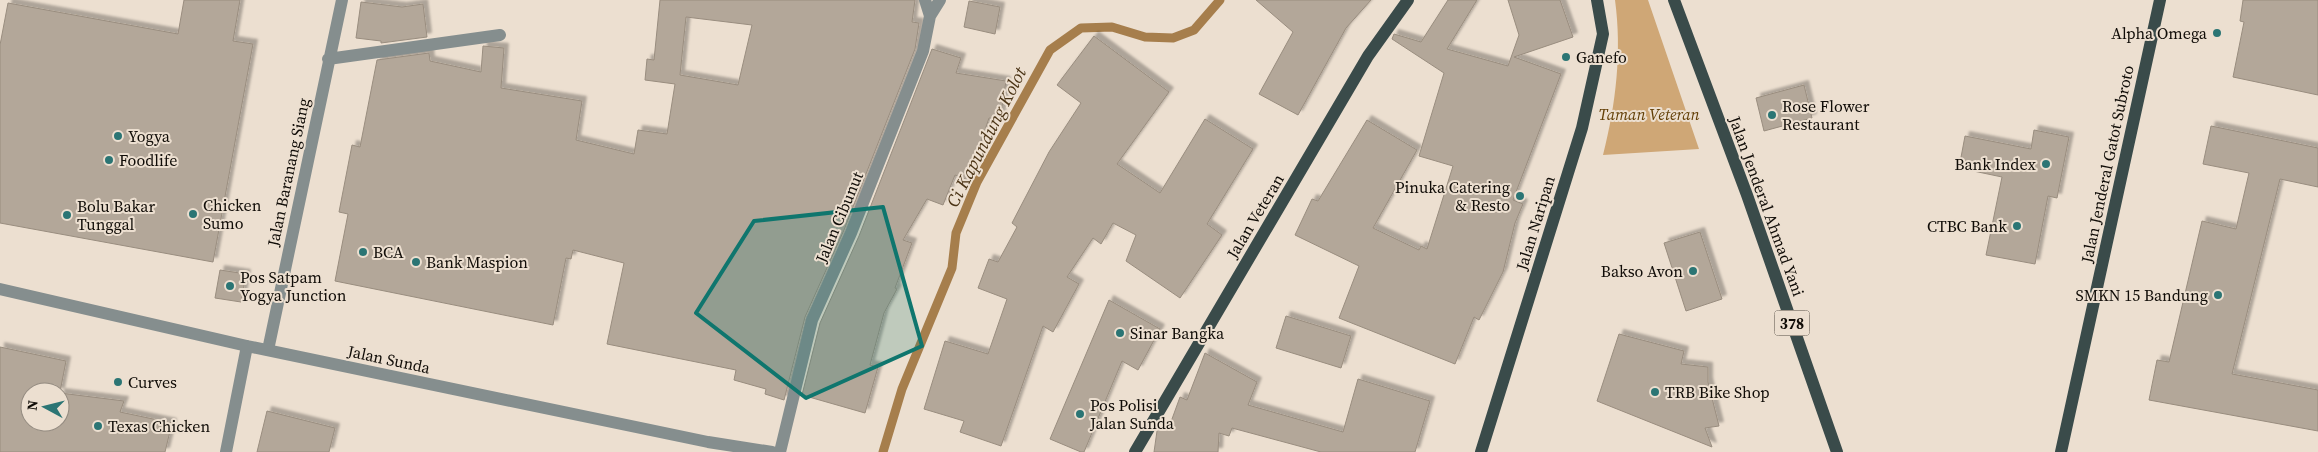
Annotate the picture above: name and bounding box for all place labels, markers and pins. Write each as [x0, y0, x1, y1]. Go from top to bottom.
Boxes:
place label: Alpha Omega [2111, 22, 2208, 44]
marker: Alpha Omega [2211, 27, 2223, 39]
place label: Ganefo [1576, 46, 1627, 68]
marker: Ganefo [1560, 51, 1572, 63]
place label: Rose Flower Restaurant [1782, 95, 1870, 135]
marker: Rose Flower Restaurant [1766, 109, 1778, 121]
place label: Yogya [128, 125, 171, 147]
marker: Yogya [112, 130, 124, 142]
place label: Foodlife [119, 149, 177, 171]
place label: Bank Index [1954, 153, 2037, 175]
marker: Foodlife [103, 154, 115, 166]
marker: Bank Index [2040, 158, 2052, 170]
place label: Pinuka Catering & Resto [1395, 176, 1510, 216]
marker: Pinuka Catering & Resto [1514, 190, 1526, 202]
place label: Chicken Sumo [203, 194, 262, 234]
place label: Bolu Bakar Tunggal [77, 195, 155, 235]
marker: Chicken Sumo [187, 208, 199, 220]
marker: Bolu Bakar Tunggal [61, 209, 73, 221]
place label: CTBC Bank [1927, 215, 2007, 237]
marker: CTBC Bank [2011, 220, 2023, 232]
place label: BCA [373, 241, 404, 263]
marker: BCA [357, 246, 369, 258]
place label: Bank Maspion [426, 251, 528, 273]
marker: Bank Maspion [410, 256, 422, 268]
place label: Bakso Avon [1601, 260, 1683, 282]
marker: Bakso Avon [1687, 265, 1699, 277]
place label: Pos Satpam Yogya Junction [240, 266, 347, 306]
marker: Pos Satpam Yogya Junction [224, 280, 236, 292]
place label: SMKN 15 Bandung [2076, 284, 2208, 306]
marker: SMKN 15 Bandung [2212, 289, 2224, 301]
place label: Sinar Bangka [1130, 322, 1225, 344]
marker: Sinar Bangka [1114, 327, 1126, 339]
place label: Curves [128, 371, 177, 393]
marker: Curves [112, 376, 124, 388]
place label: TRB Bike Shop [1665, 381, 1770, 403]
marker: TRB Bike Shop [1649, 386, 1661, 398]
place label: Pos Polisi Jalan Sunda [1089, 394, 1175, 434]
marker: Pos Polisi Jalan Sunda [1074, 408, 1086, 420]
place label: Texas Chicken [108, 415, 210, 437]
marker: Texas Chicken [92, 420, 104, 432]

